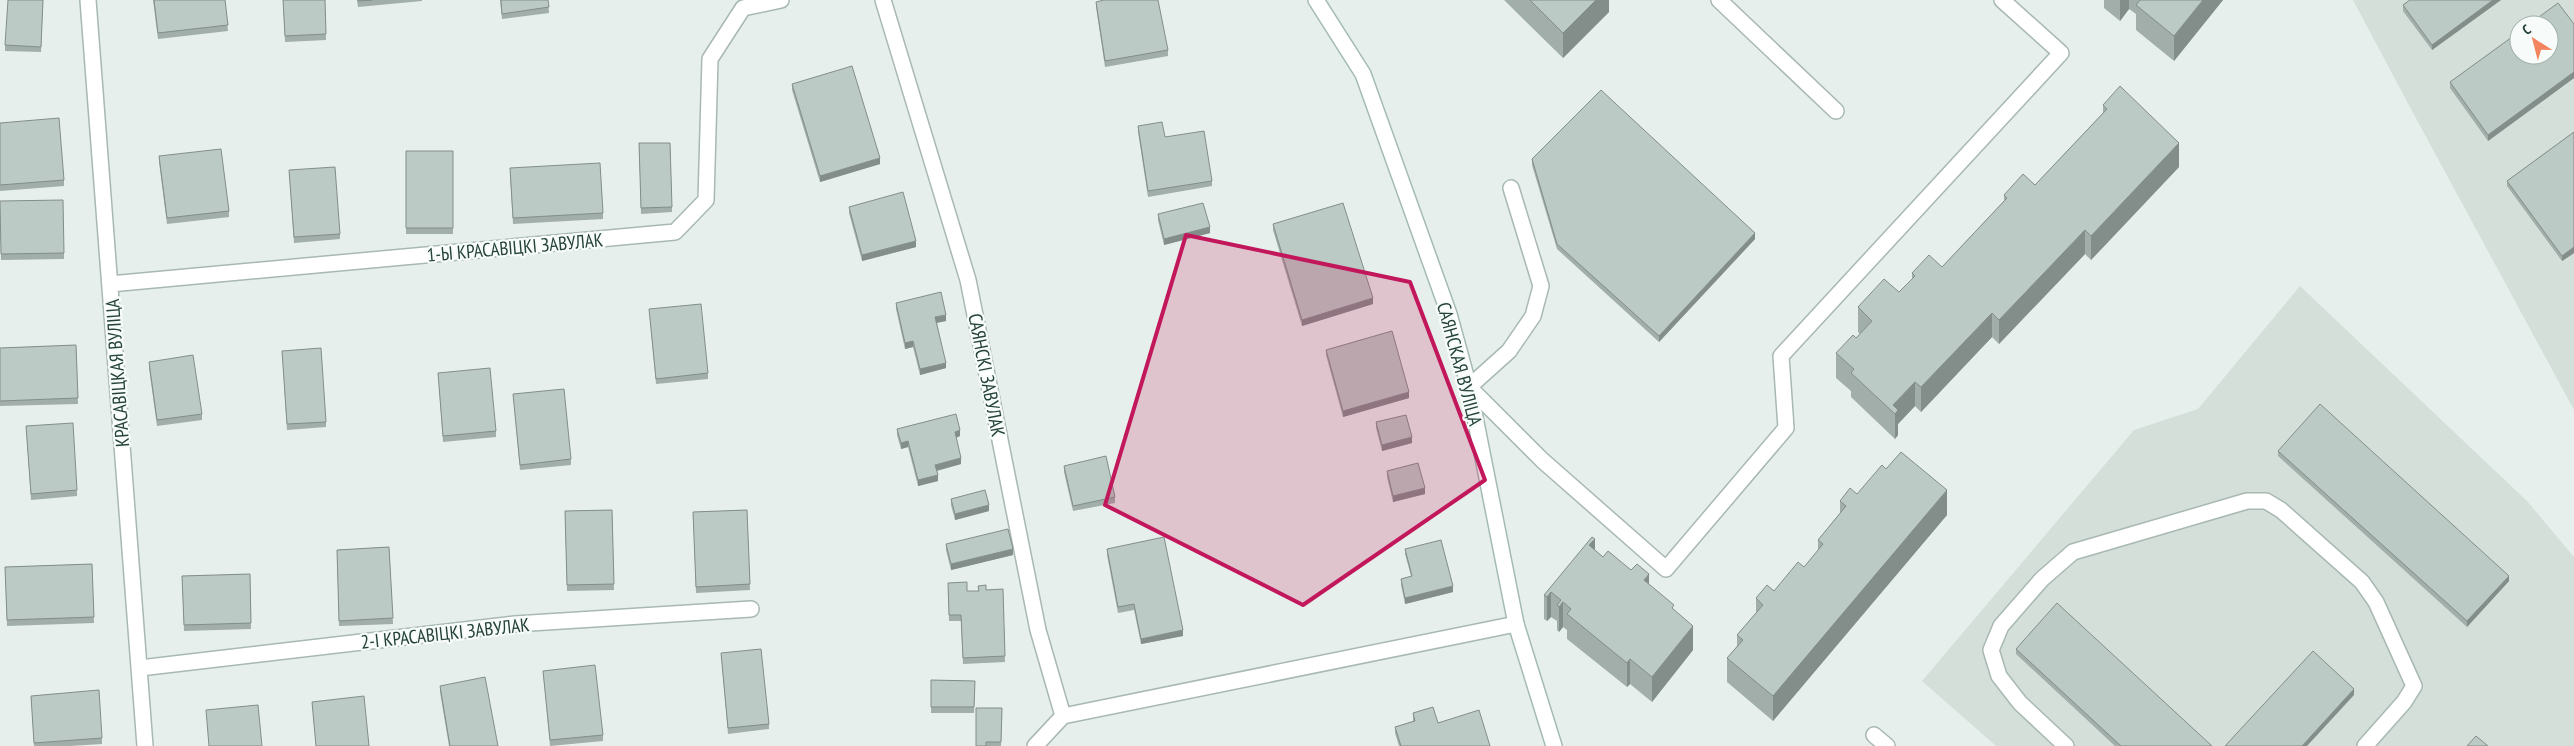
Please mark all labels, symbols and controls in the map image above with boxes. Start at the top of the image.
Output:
north arrow [2509,15,2559,65]
text: С [2518,20,2535,39]
street label: 1-Ы КРАСАВІЦКІ ЗАВУЛАК [426,227,604,267]
street label: КРАСАВІЦКАЯ ВУЛІЦА [100,298,134,448]
street label: САЯНСКАЯ ВУЛІЦА [1432,300,1488,428]
street label: САЯНСКІ ЗАВУЛАК [963,311,1011,439]
street label: 2-І КРАСАВІЦКІ ЗАВУЛАК [360,612,530,654]

